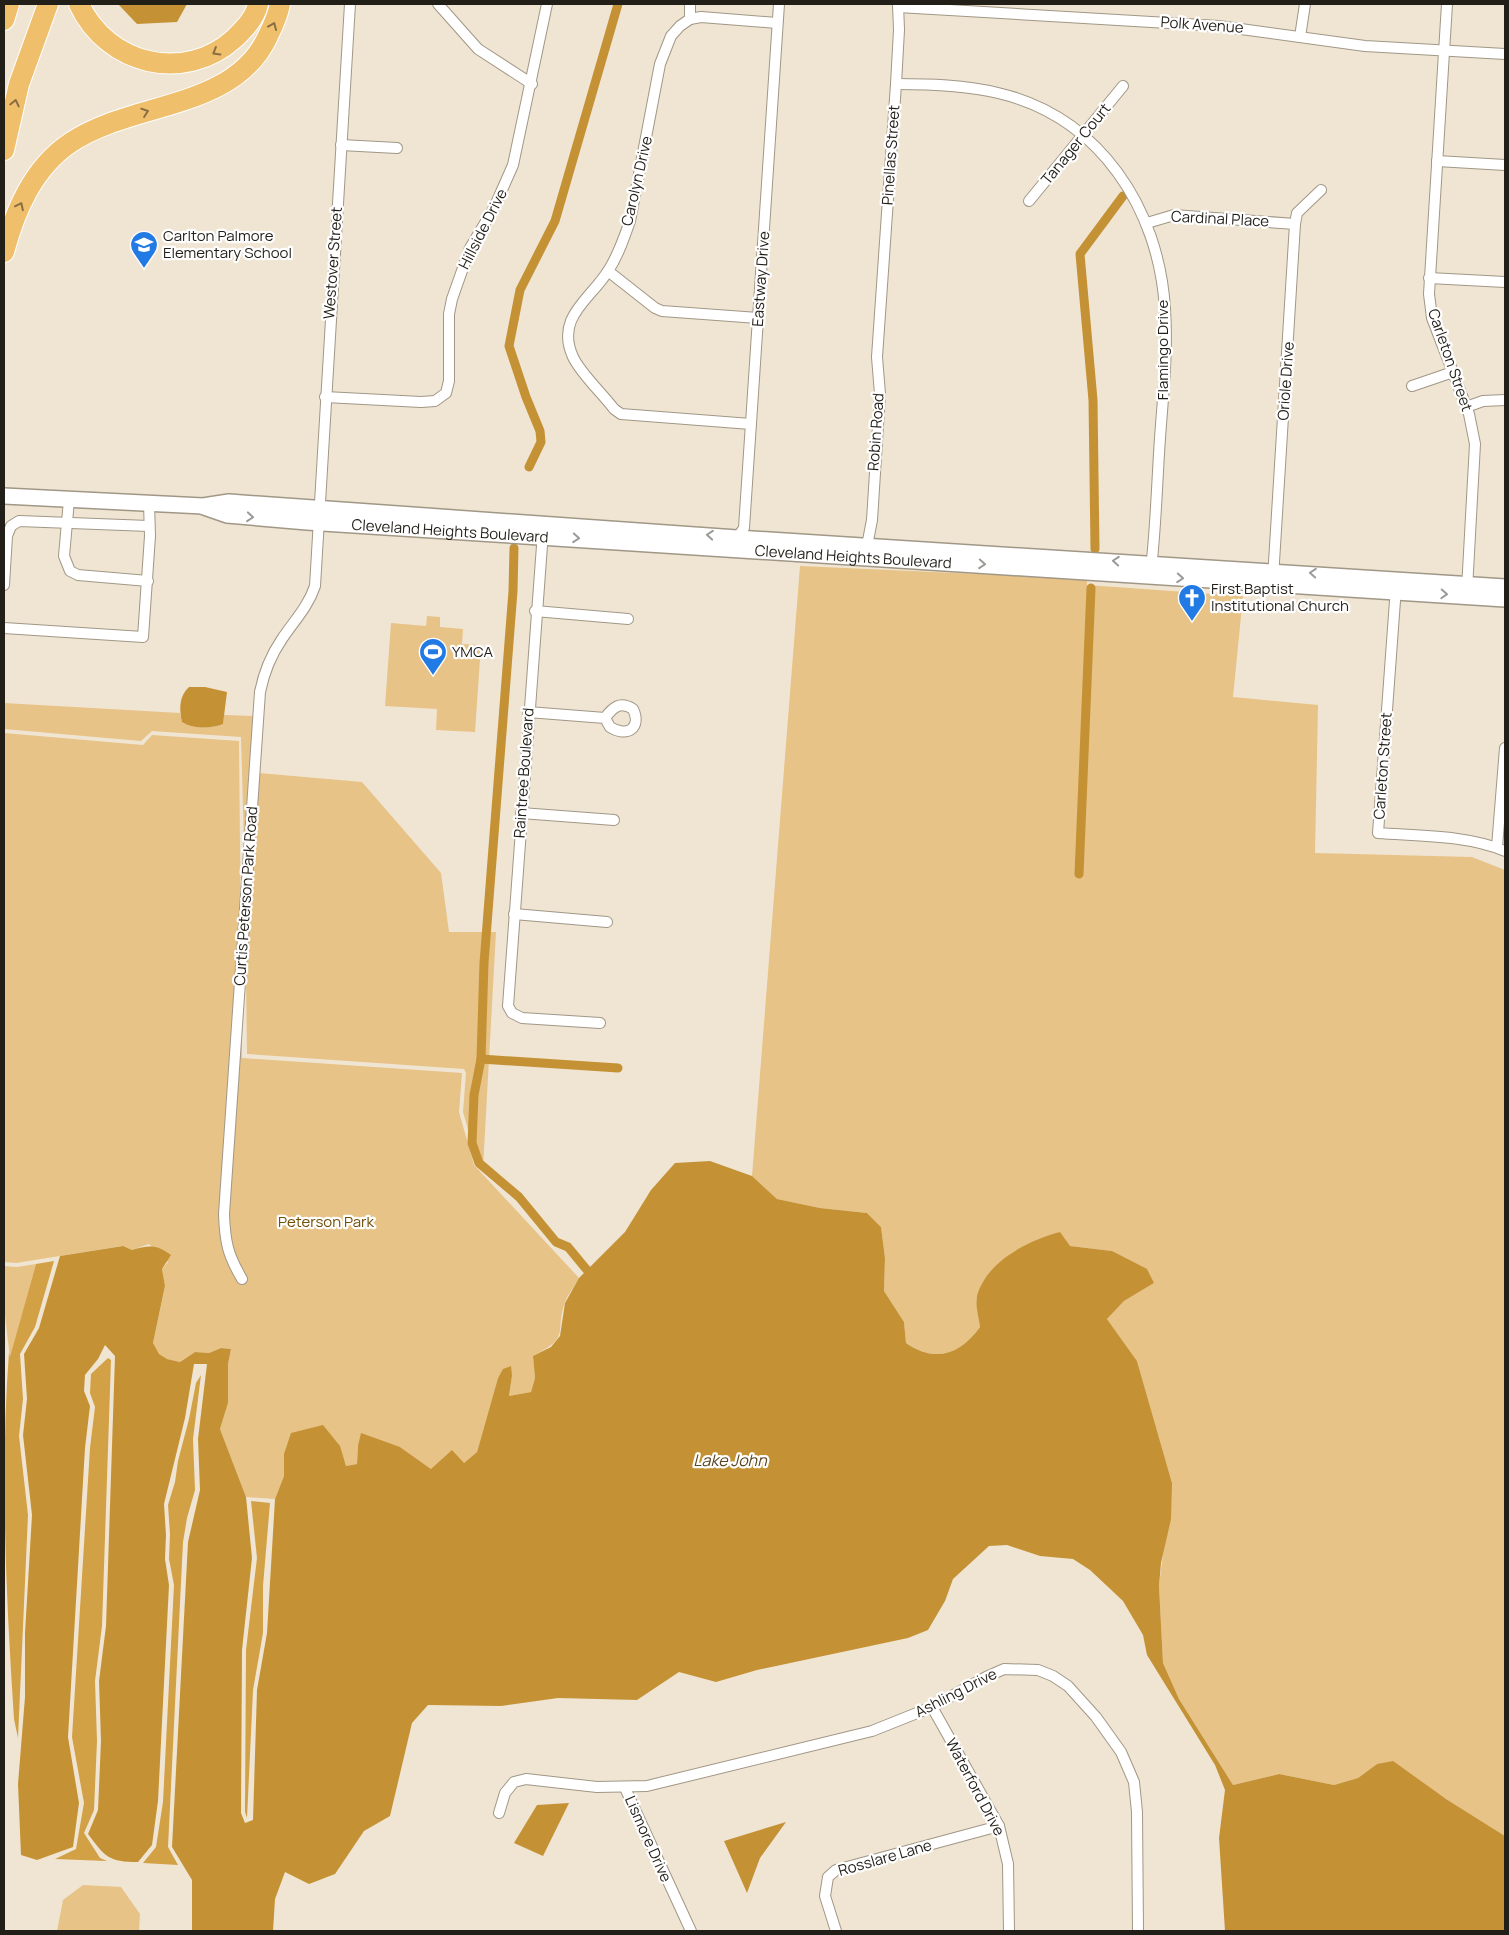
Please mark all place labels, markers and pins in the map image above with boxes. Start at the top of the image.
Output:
place label: Carlton Palmore Elementary School [163,225,292,263]
school or university icon: Carlton Palmore Elementary School [129,230,159,269]
place label: First Baptist Institutional Church [1211,578,1349,616]
church icon: First Baptist Institutional Church [1177,583,1207,622]
sports icon: YMCA [418,637,448,676]
place label: YMCA [452,641,493,662]

